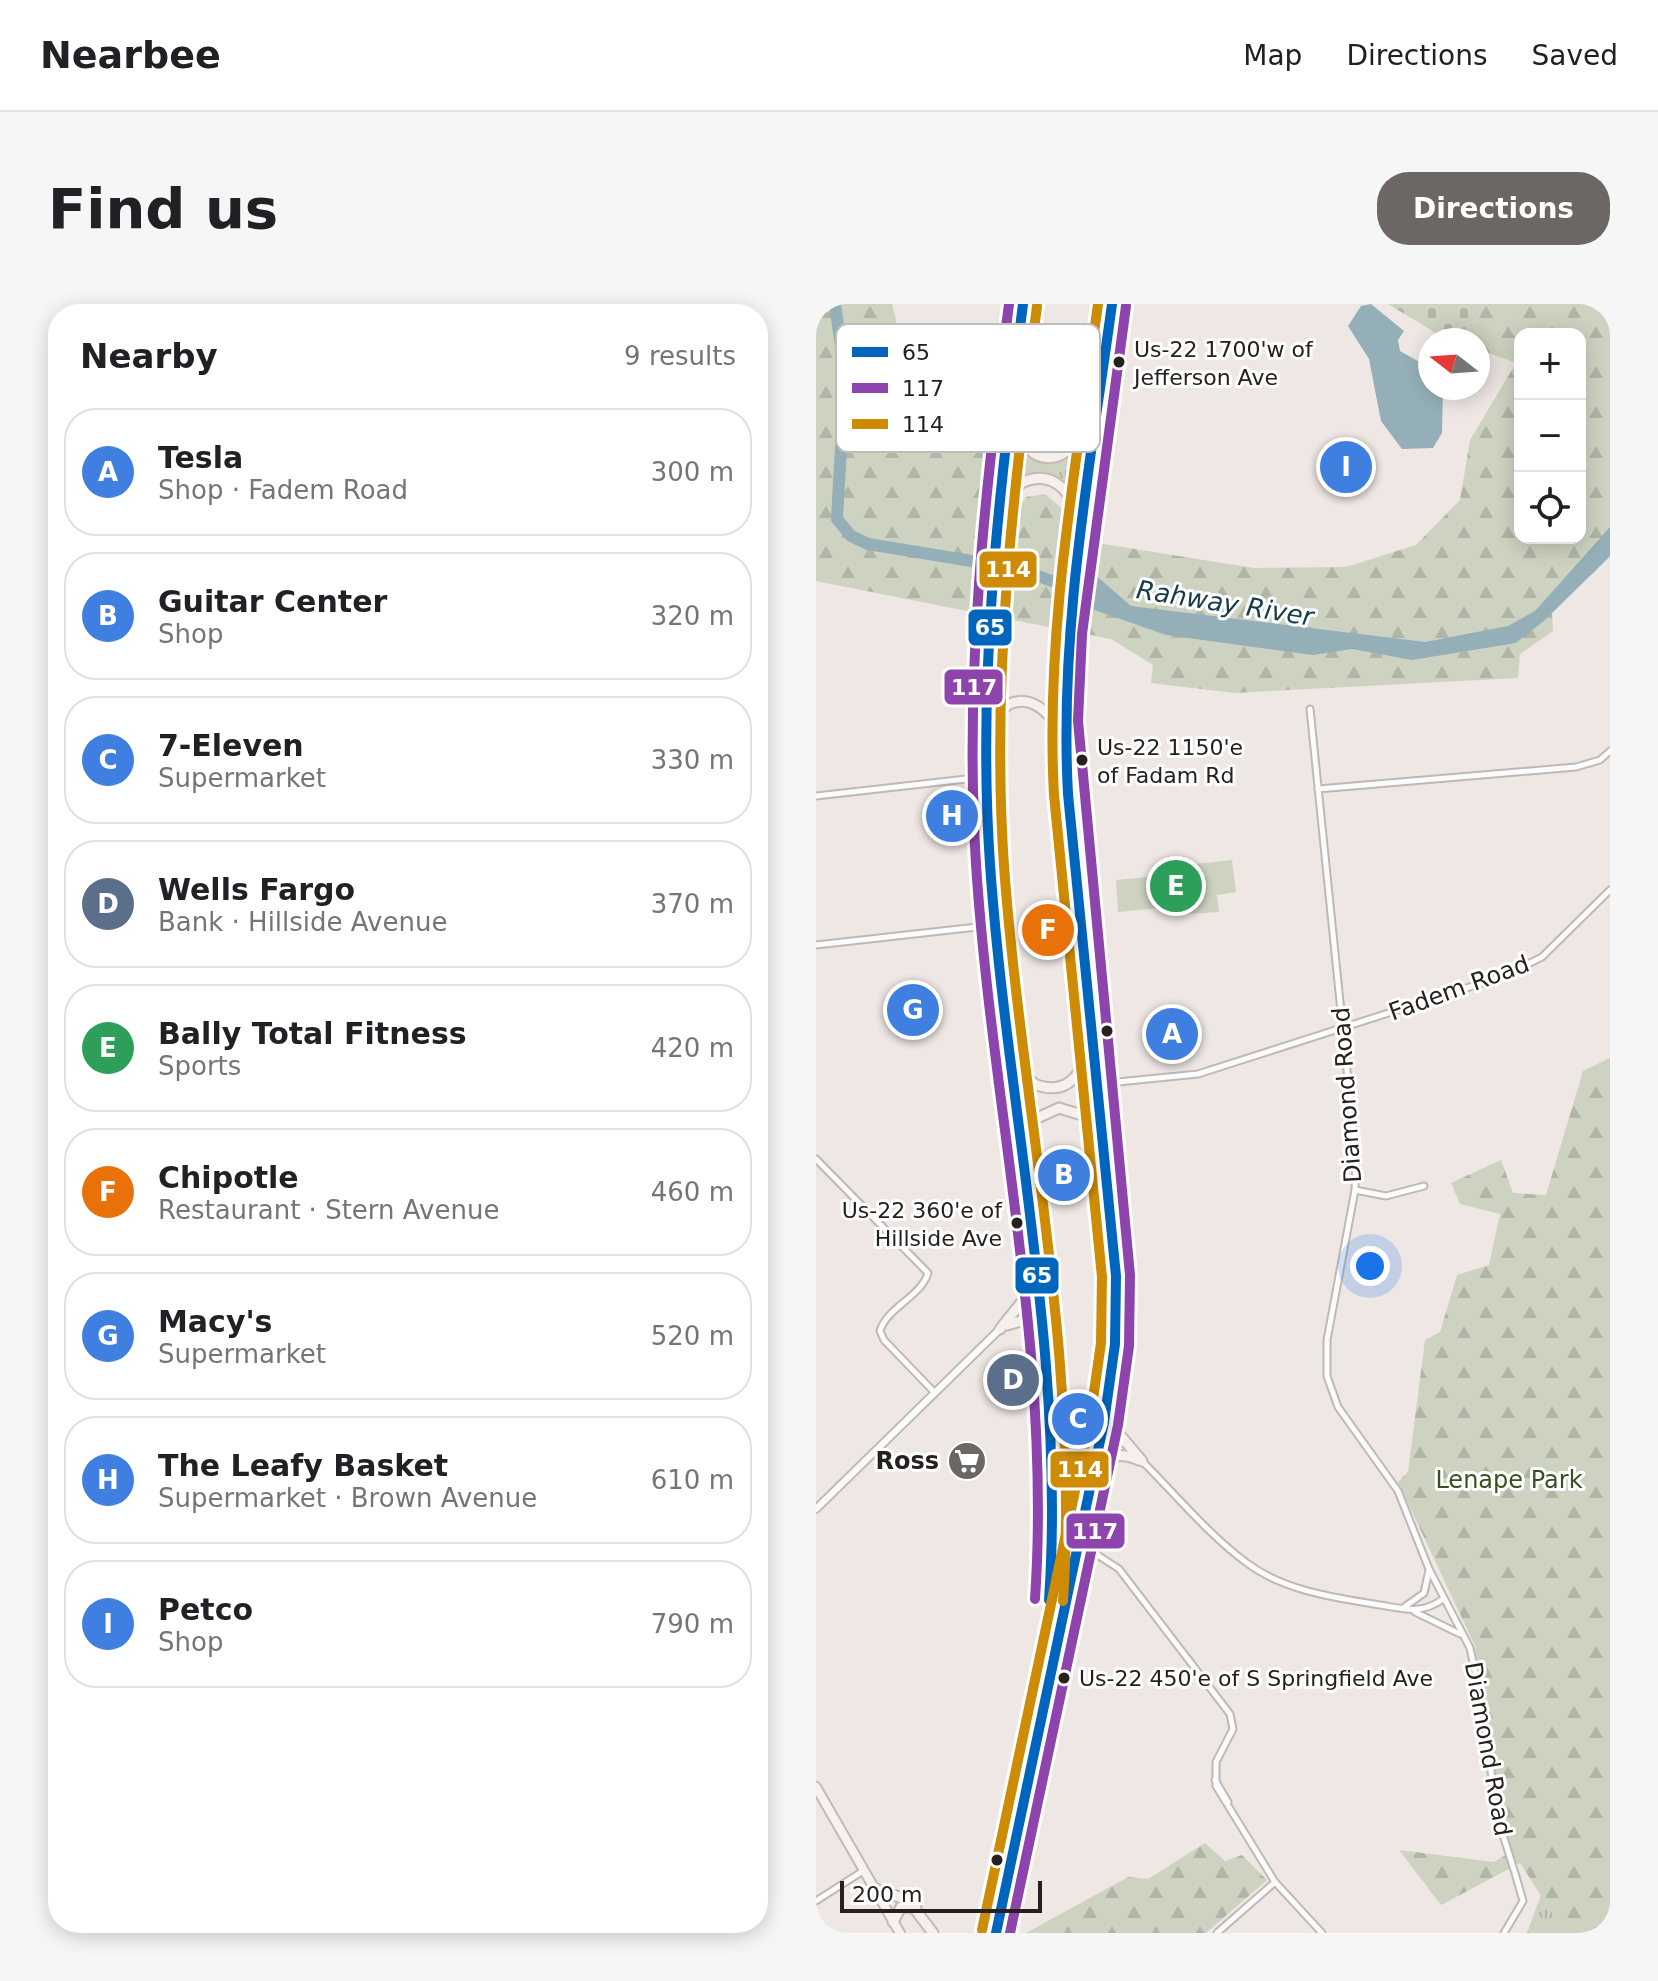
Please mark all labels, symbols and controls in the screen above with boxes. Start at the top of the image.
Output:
text: Nearbee [40,33,221,77]
text: Map [1243,39,1302,72]
text: Directions [1346,39,1487,72]
text: Saved [1531,39,1618,72]
button: Directions [1377,172,1610,245]
text: Find us [48,176,278,241]
legend [836,324,1100,452]
north arrow [1418,328,1490,400]
map controls [1514,328,1586,544]
button: + [1514,328,1586,400]
text: Nearby [80,336,218,376]
place label: Us-22 1700'w of Jefferson Ave [1132,337,1314,390]
text: 65 [902,340,930,365]
text: 9 results [624,341,736,371]
marker: Us-22 1700'w of Jefferson Ave [1111,354,1127,370]
text: 117 [902,376,944,401]
button: − [1514,400,1586,472]
text: 114 [902,412,944,437]
pin: I [1320,437,1372,497]
text: Tesla [158,440,243,475]
text: A [98,457,118,487]
text: 300 m [651,457,734,487]
button: locate [1514,472,1586,544]
text: Shop · Fadem Road [158,475,408,505]
line badge: 114 [978,550,1038,589]
text: 114 [985,557,1031,582]
water label: Rahway River [1134,574,1318,632]
text: Guitar Center [158,584,387,619]
text: B [98,601,118,631]
text: 320 m [651,601,734,631]
line badge: 65 [967,608,1013,647]
text: 65 [975,615,1005,640]
text: Shop [158,619,223,649]
line badge: 117 [943,668,1004,706]
text: 117 [951,675,997,700]
text: 7-Eleven [158,728,304,763]
place label: Us-22 1150'e of Fadam Rd [1097,735,1243,788]
text: C [98,745,118,775]
text: 330 m [651,745,734,775]
marker: Us-22 1150'e of Fadam Rd [1074,752,1090,768]
text: Supermarket [158,763,326,793]
pin: H [926,786,978,846]
pin: E [1150,856,1202,916]
text: Wells Fargo [158,872,355,907]
text: D [97,889,119,919]
text: 370 m [651,889,734,919]
pin: F [1022,900,1074,960]
text: Bank · Hillside Avenue [158,907,447,937]
street label: Fadem Road [1385,950,1533,1026]
pin: G [887,980,939,1040]
pin: A [1146,1004,1198,1064]
street label: Diamond Road [1327,1006,1367,1184]
text: Bally Total Fitness [158,1016,467,1051]
unlabelled marker [1099,1023,1115,1039]
text: E [99,1033,117,1063]
text: 420 m [651,1033,734,1063]
text: Sports [158,1051,241,1081]
pin: B [1038,1145,1090,1205]
text: Chipotle [158,1160,299,1195]
text: F [99,1177,117,1207]
text: 460 m [651,1177,734,1207]
text: Restaurant · Stern Avenue [158,1195,499,1225]
place label: Us-22 360'e of Hillside Ave [842,1198,1003,1251]
marker: Us-22 360'e of Hillside Ave [1009,1215,1025,1231]
your location [1350,1246,1390,1286]
line badge: 65 [1014,1256,1060,1295]
text: 65 [1022,1263,1052,1288]
text: Macy's [158,1304,272,1339]
text: G [97,1321,119,1351]
text: 520 m [651,1321,734,1351]
text: Supermarket [158,1339,326,1369]
pin: D [987,1350,1039,1410]
pin: C [1052,1389,1104,1449]
supermarket icon: Ross [946,1440,988,1482]
place label: Ross [875,1447,939,1475]
text: The Leafy Basket [158,1448,448,1483]
line badge: 114 [1049,1450,1110,1489]
text: 114 [1057,1457,1103,1482]
text: H [97,1465,119,1495]
text: 610 m [651,1465,734,1495]
park label: Lenape Park [1435,1466,1583,1494]
text: Supermarket · Brown Avenue [158,1483,537,1513]
line badge: 117 [1065,1512,1126,1550]
text: 117 [1072,1519,1118,1544]
text: Petco [158,1592,253,1627]
text: I [103,1609,113,1639]
text: 790 m [651,1609,734,1639]
text: Shop [158,1627,223,1657]
street label: Diamond Road [1459,1660,1517,1838]
place label: Us-22 450'e of S Springfield Ave [1079,1666,1433,1691]
marker: Us-22 450'e of S Springfield Ave [1056,1670,1072,1686]
unlabelled marker [989,1852,1005,1868]
scale bar [840,1877,1042,1913]
text: 200 m [852,1882,922,1907]

